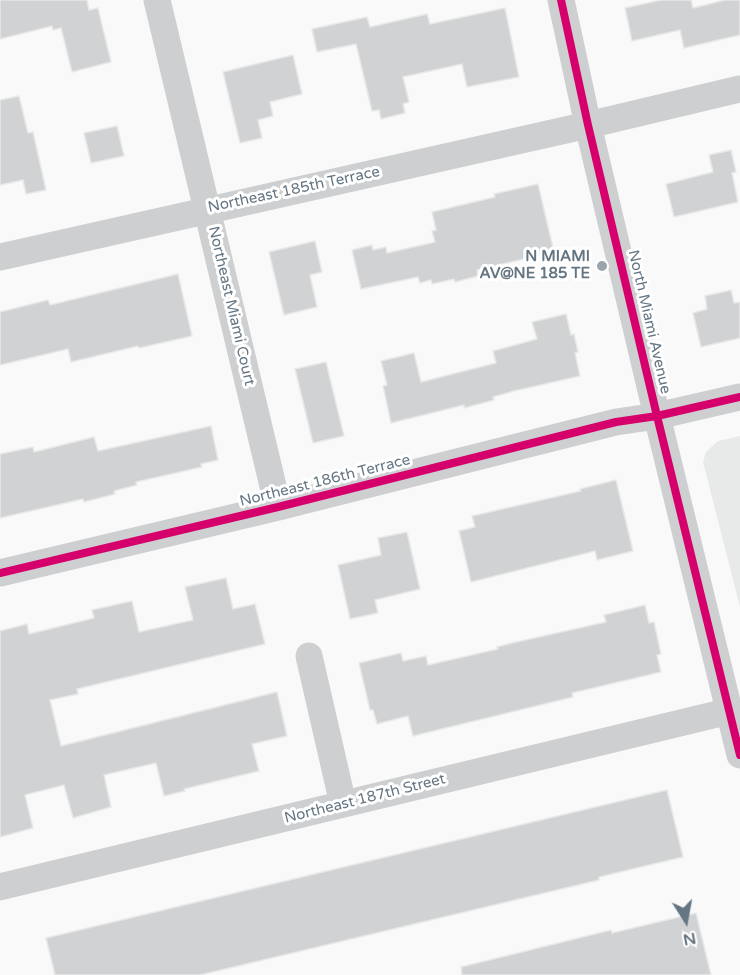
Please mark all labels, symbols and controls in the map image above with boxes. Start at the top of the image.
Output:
street label: Northeast 185th Terrace [206,163,382,217]
street label: Northeast Miami Court [204,225,258,387]
place label: N MIAMI AV@NE 185 TE [479,248,590,283]
street label: North Miami Avenue [624,248,674,396]
marker: N MIAMI AV@NE 185 TE [595,259,609,273]
street label: Northeast 186th Terrace [238,451,412,511]
street label: Northeast 187th Street [283,770,447,828]
north arrow [656,891,716,951]
text: N [681,928,698,950]

